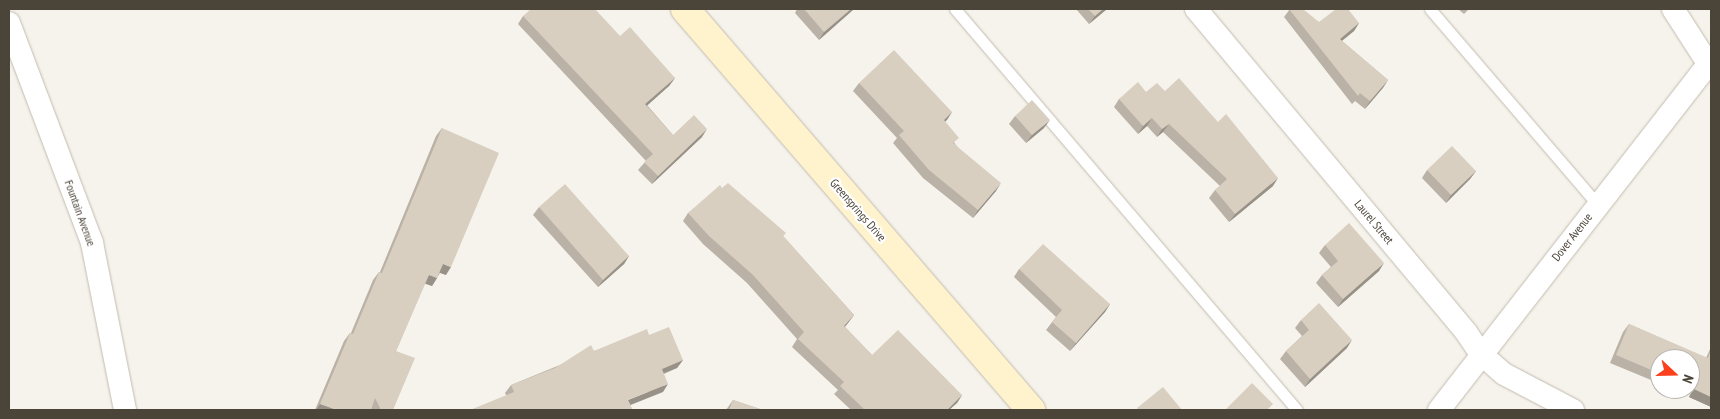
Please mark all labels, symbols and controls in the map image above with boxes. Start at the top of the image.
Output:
street label: Greensprings Drive [827,176,889,244]
street label: Fountain Avenue [61,178,99,248]
street label: Laurel Street [1351,197,1397,247]
street label: Dover Avenue [1549,210,1595,264]
north arrow [1650,349,1700,399]
text: N [1678,372,1698,386]

